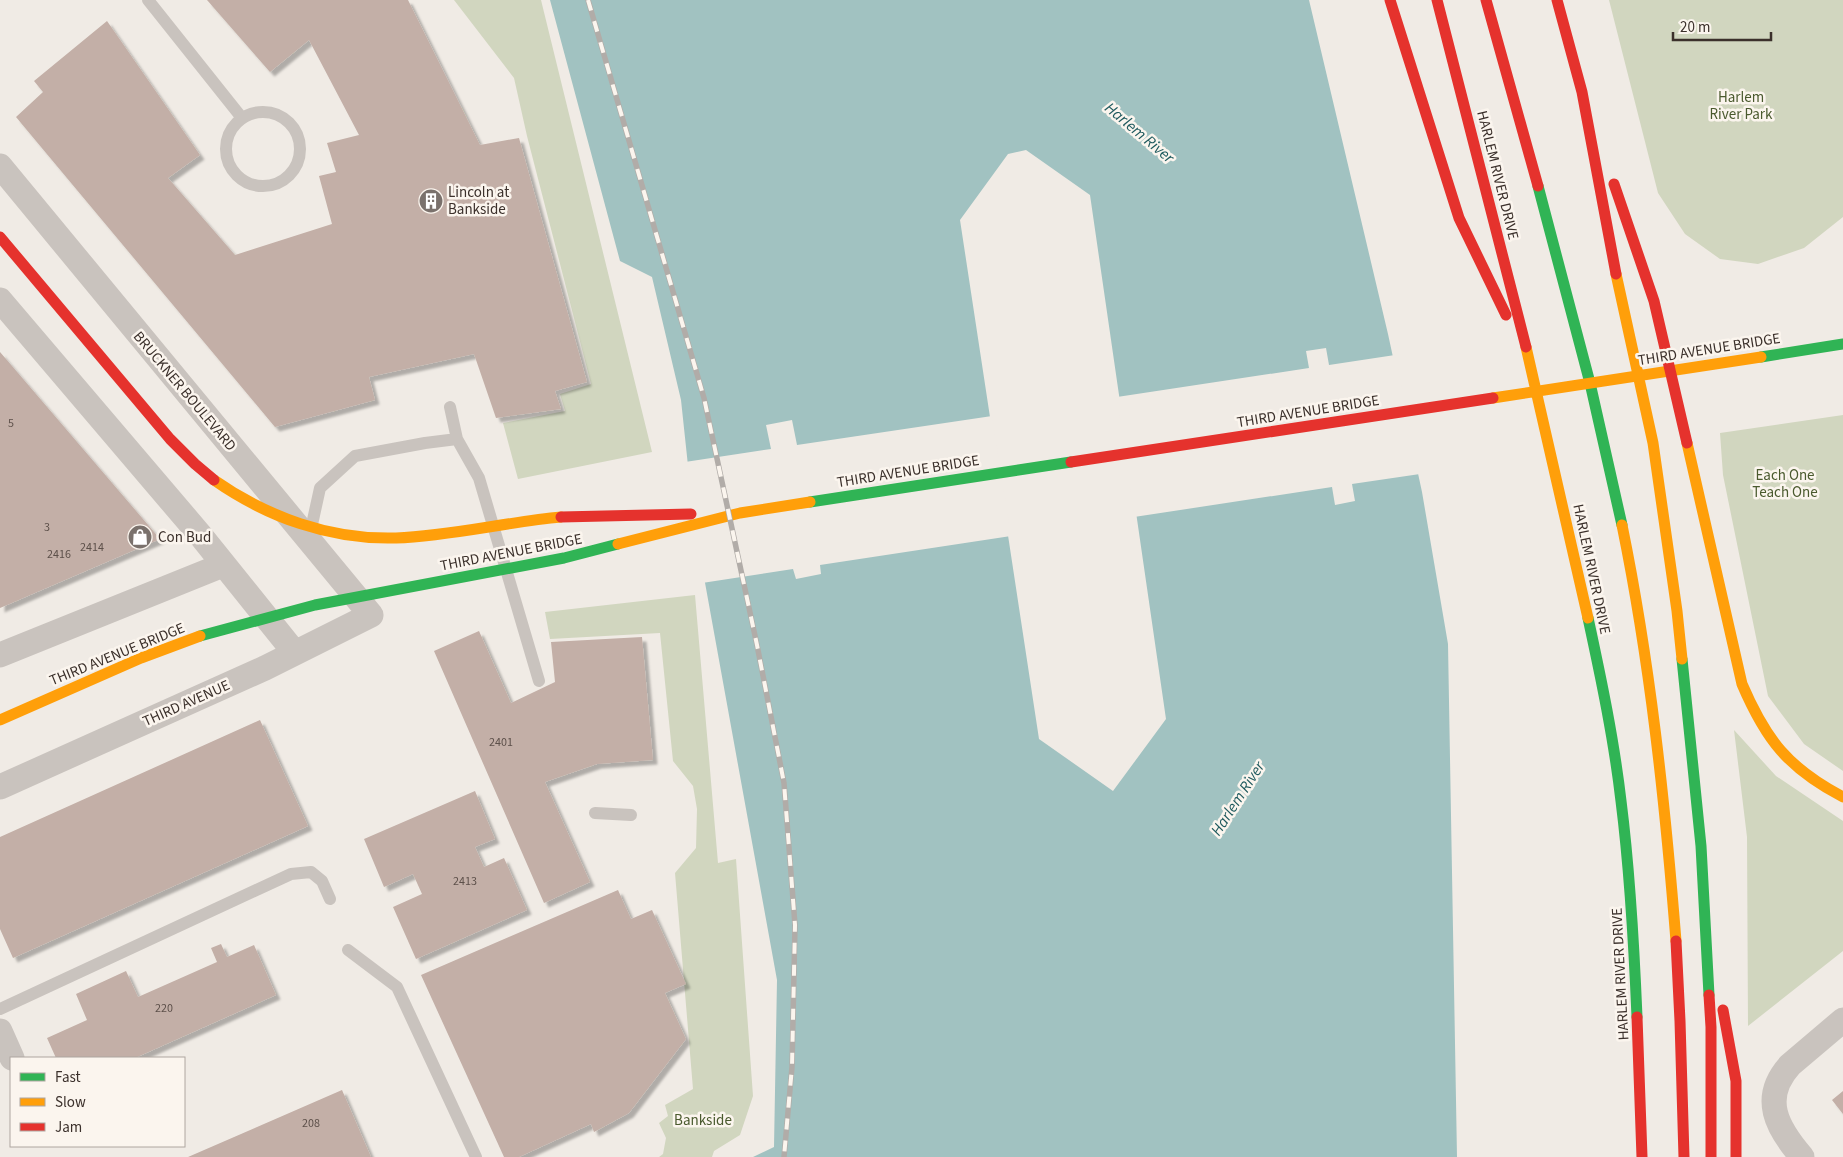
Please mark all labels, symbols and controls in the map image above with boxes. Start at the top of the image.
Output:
scale bar [1673,10,1770,42]
text: 20 m [1680,17,1710,38]
park label: Harlem River Park [1710,87,1773,125]
water label: Harlem River [1100,97,1180,169]
street label: HARLEM RIVER DRIVE [1471,108,1524,242]
place label: Lincoln at Bankside [448,182,509,220]
building icon: Lincoln at Bankside [418,188,444,214]
street label: BRUCKNER BOULEVARD [128,327,241,456]
street label: THIRD AVENUE BRIDGE [1636,328,1782,371]
street label: THIRD AVENUE BRIDGE [1235,390,1381,433]
house number: 5 [8,415,14,432]
street label: THIRD AVENUE BRIDGE [835,450,981,493]
park label: Each One Teach One [1752,465,1818,503]
street label: HARLEM RIVER DRIVE [1567,502,1616,636]
house number: 3 [44,519,50,536]
shop icon: Con Bud [127,524,153,550]
place label: Con Bud [158,527,211,548]
street label: THIRD AVENUE BRIDGE [438,528,584,577]
house number: 2414 [80,539,104,556]
house number: 2416 [47,546,71,563]
street label: THIRD AVENUE BRIDGE [46,618,188,691]
street label: THIRD AVENUE [139,675,233,732]
house number: 2401 [489,734,513,751]
water label: Harlem River [1206,756,1271,840]
house number: 2413 [453,873,477,890]
street label: HARLEM RIVER DRIVE [1607,907,1634,1041]
house number: 220 [155,1000,173,1017]
legend [10,1057,185,1147]
text: Fast [55,1067,81,1088]
text: Slow [55,1092,86,1113]
park label: Bankside [674,1110,732,1131]
house number: 208 [302,1115,320,1132]
text: Jam [55,1117,82,1138]

